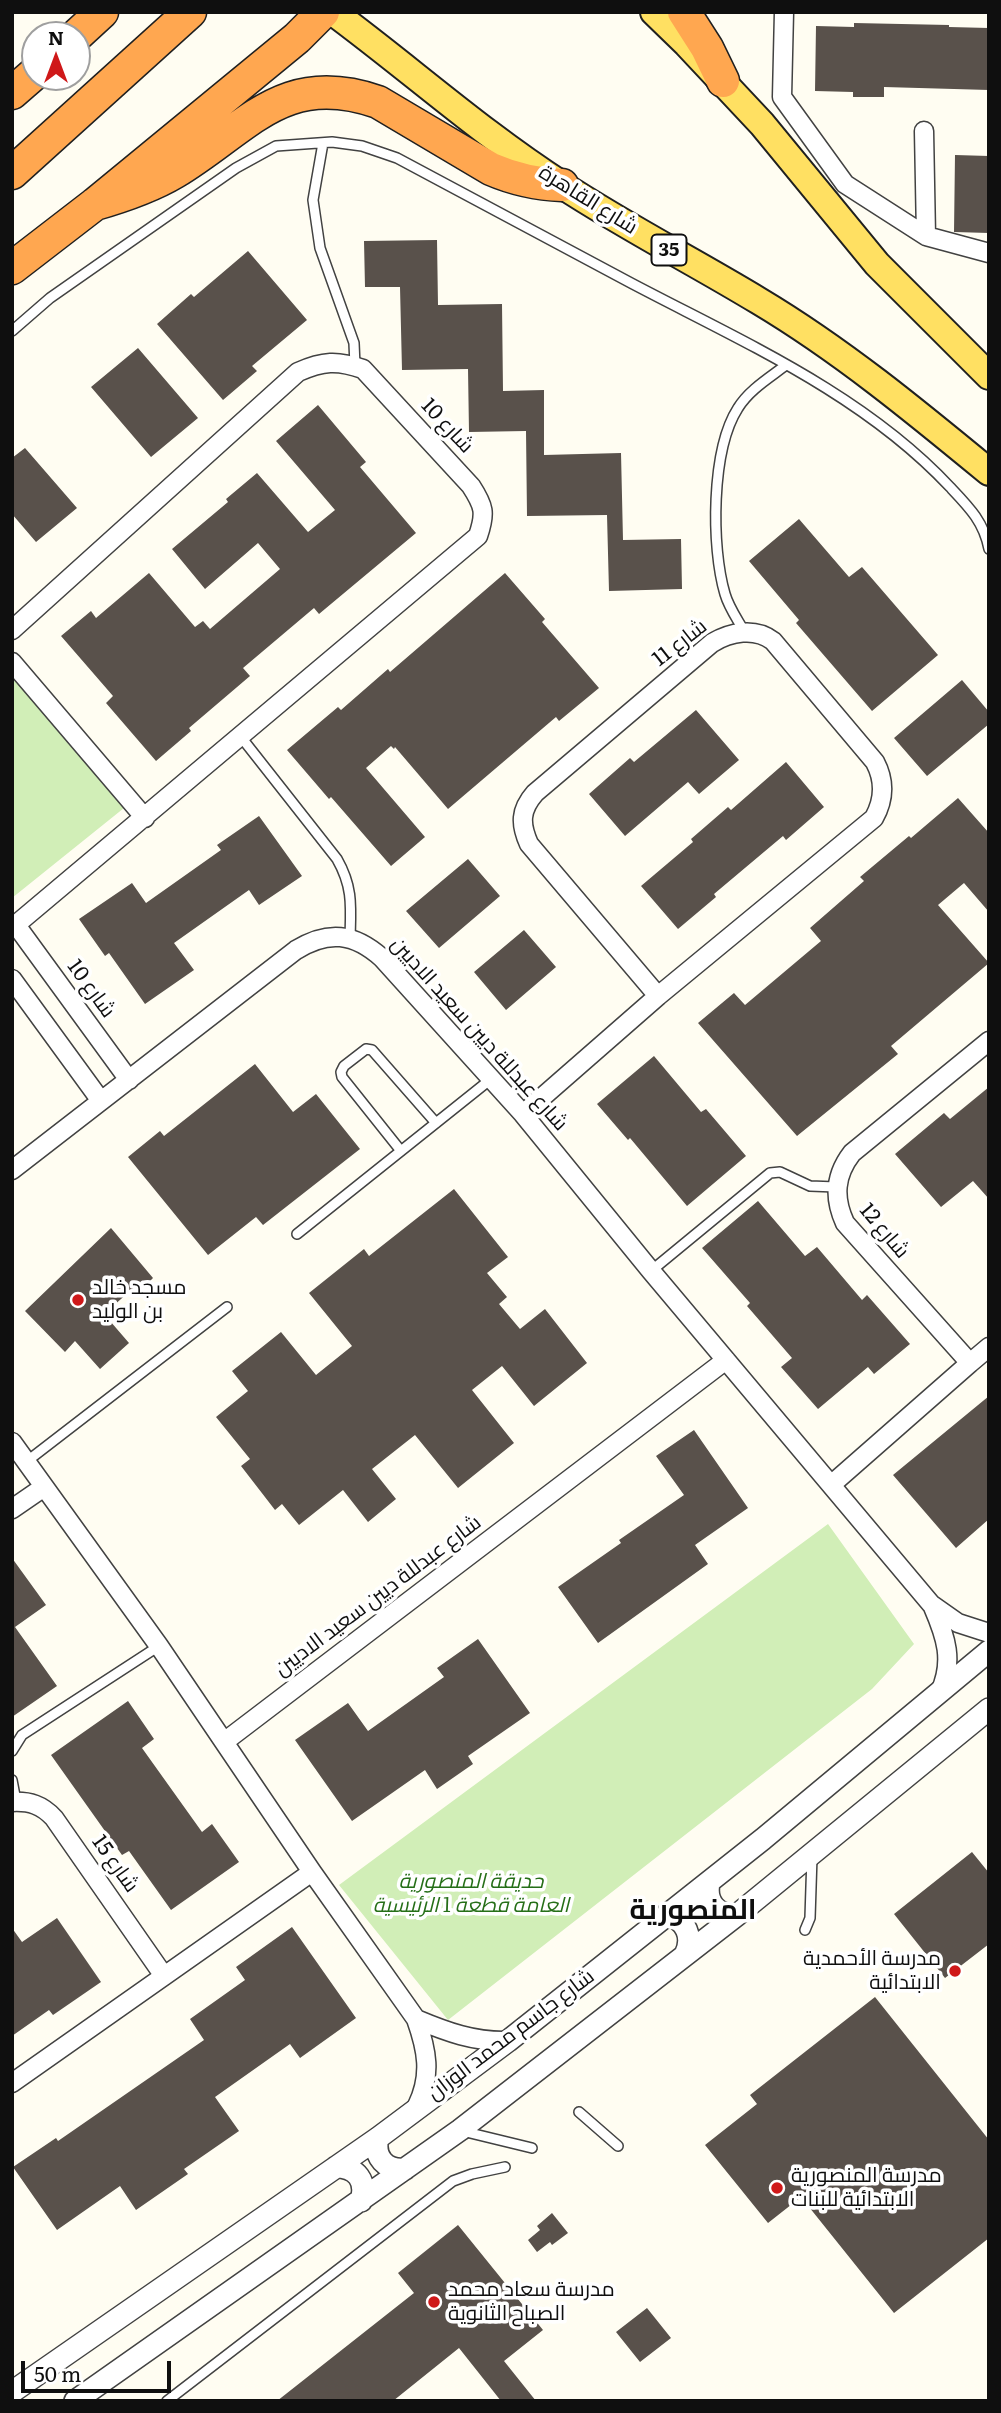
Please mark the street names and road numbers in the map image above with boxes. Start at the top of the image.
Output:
street label: شارع القاهرة [534,160,642,240]
road number: 35 [652,234,686,266]
street label: شارع 10 [415,393,479,459]
street label: شارع 11 [648,614,712,672]
street label: شارع عبدللة ديين سعيد الاديين [385,932,573,1136]
street label: شارع 10 [62,955,120,1023]
street label: شارع 12 [854,1198,914,1264]
street label: شارع عبدللة ديين سعيد الاديين [270,1510,486,1682]
street label: شارع 15 [86,1831,144,1897]
street label: شارع جاسم محمد الوزان [423,1964,599,2106]

